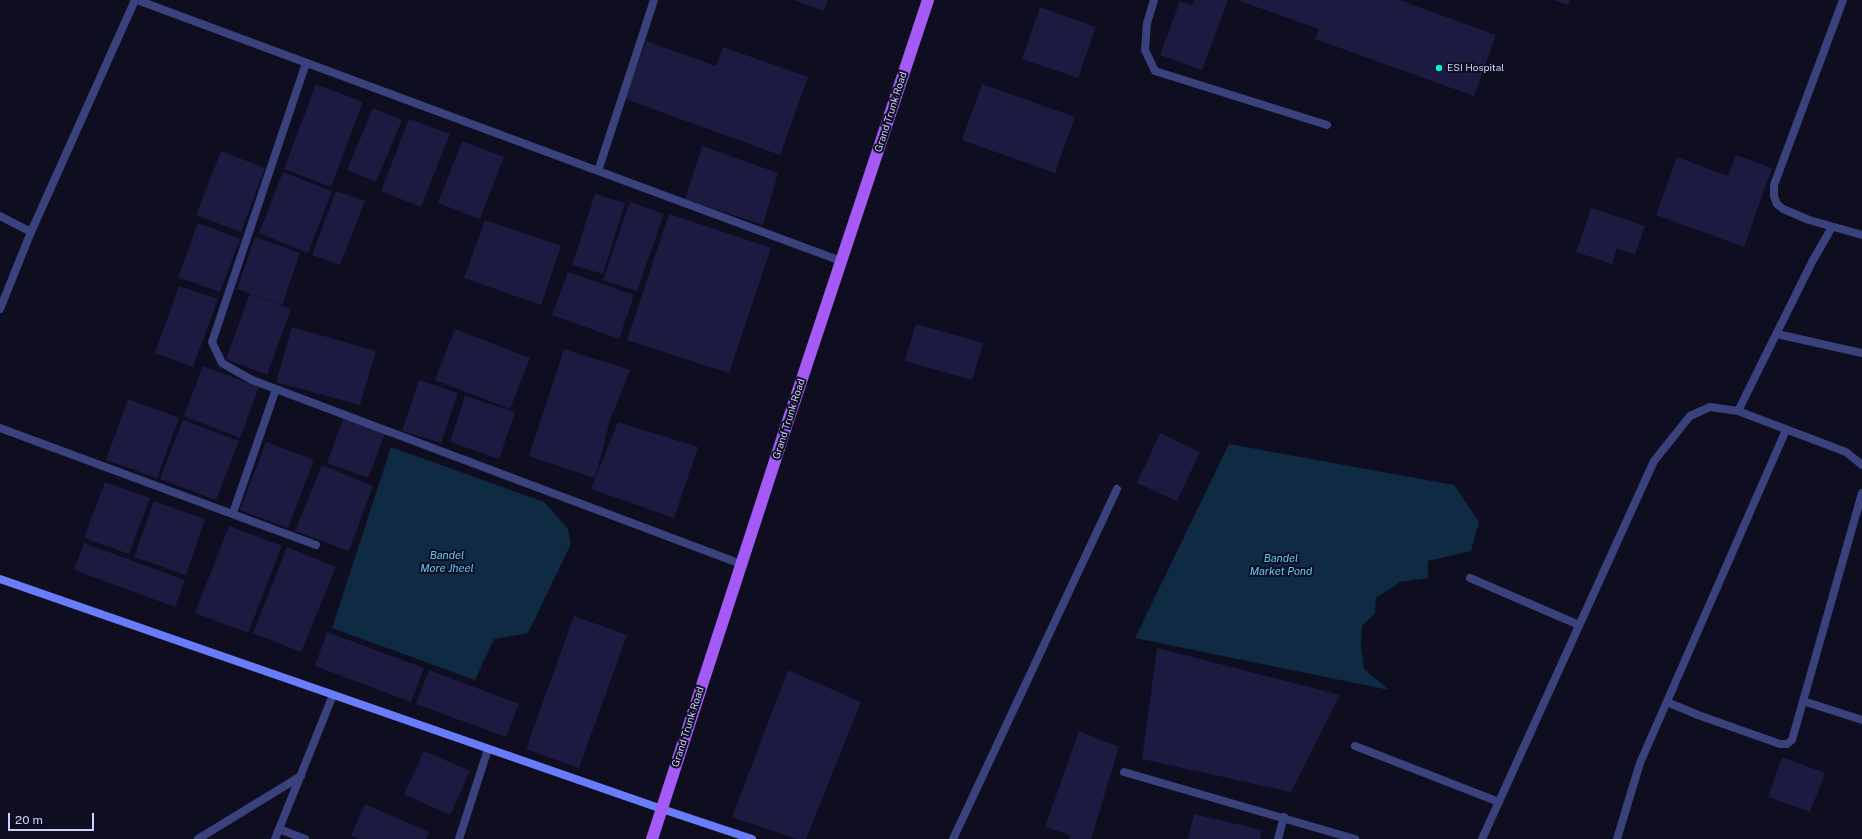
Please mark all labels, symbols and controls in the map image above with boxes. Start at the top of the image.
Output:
place label: ESI Hospital [1447,62,1504,74]
marker: ESI Hospital [1434,63,1444,73]
street label: Grand Trunk Road [872,70,910,154]
street label: Grand Trunk Road [770,377,808,461]
water label: Bandel More Jheel [420,549,474,575]
water label: Bandel Market Pond [1250,552,1312,578]
street label: Grand Trunk Road [669,685,707,769]
scale bar [10,805,96,831]
text: 20 m [15,813,43,827]

